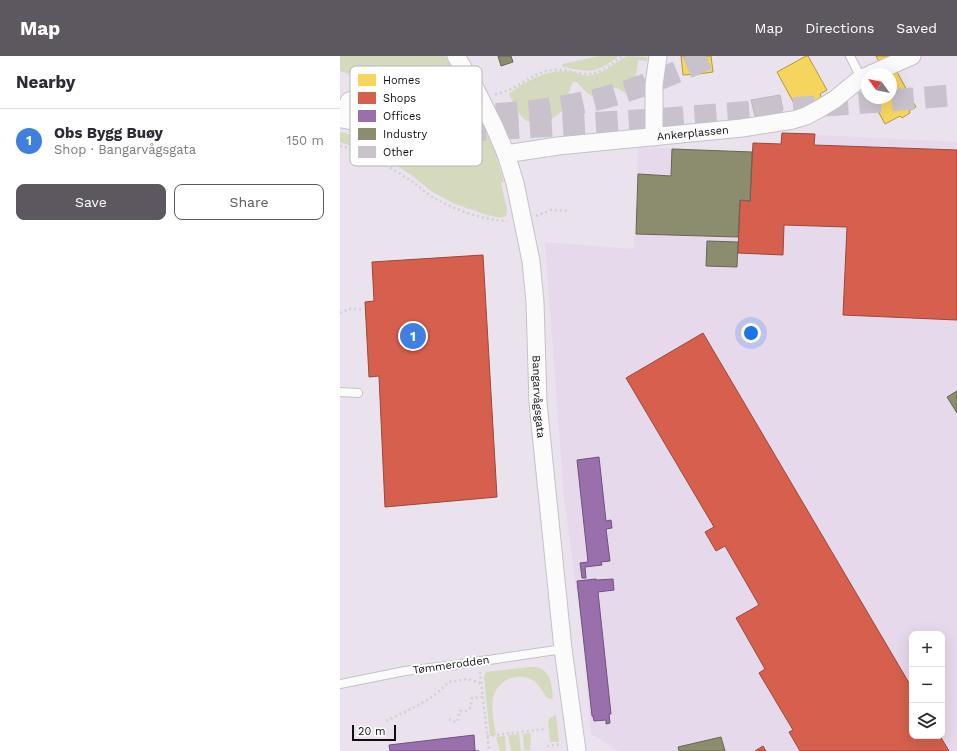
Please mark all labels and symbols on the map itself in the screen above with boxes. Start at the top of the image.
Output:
legend [350,66,482,166]
north arrow [861,68,897,104]
text: Homes [383,74,420,87]
text: Shops [383,92,416,105]
text: Offices [383,110,421,123]
street label: Ankerplassen [656,123,729,143]
text: Industry [383,128,428,141]
text: Other [383,146,414,159]
pin: 1 [400,321,426,351]
your location [741,323,761,343]
street label: Bangarvågsgata [530,355,548,439]
street label: Tømmerodden [412,653,490,677]
scale bar [352,723,396,742]

